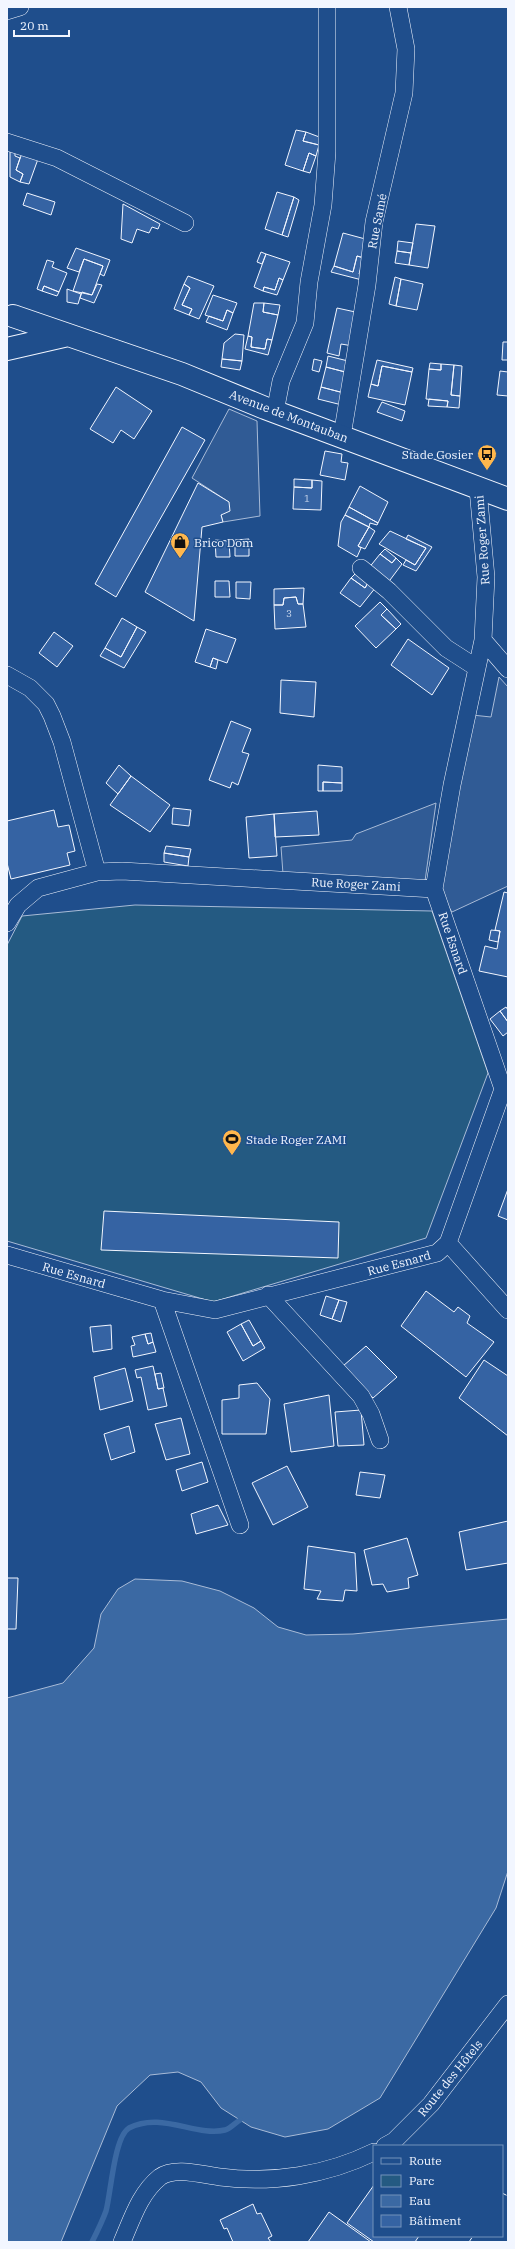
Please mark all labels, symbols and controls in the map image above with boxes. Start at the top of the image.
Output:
scale bar [14,12,69,38]
text: 20 m [20,18,49,33]
street label: Rue Samé [364,192,390,250]
street label: Avenue de Montauban [227,386,351,446]
bus stop icon: Stade Gosier [476,443,498,471]
place label: Stade Gosier [402,447,474,462]
house number: 1 [304,492,310,505]
street label: Rue Roger Zami [471,495,493,585]
shop icon: Brico Dom [169,531,191,559]
place label: Brico Dom [194,535,254,550]
house number: 3 [286,607,292,620]
street label: Rue Roger Zami [311,874,401,894]
street label: Rue Esnard [435,910,471,976]
sports icon: Stade Roger ZAMI [221,1128,243,1156]
place label: Stade Roger ZAMI [246,1132,347,1147]
street label: Rue Esnard [366,1247,432,1279]
street label: Rue Esnard [41,1259,107,1291]
street label: Route des Hôtels [415,2037,486,2119]
legend [373,2145,503,2237]
text: Route [409,2153,442,2168]
text: Parc [409,2173,434,2188]
text: Eau [409,2193,431,2208]
text: Bâtiment [409,2213,461,2228]

